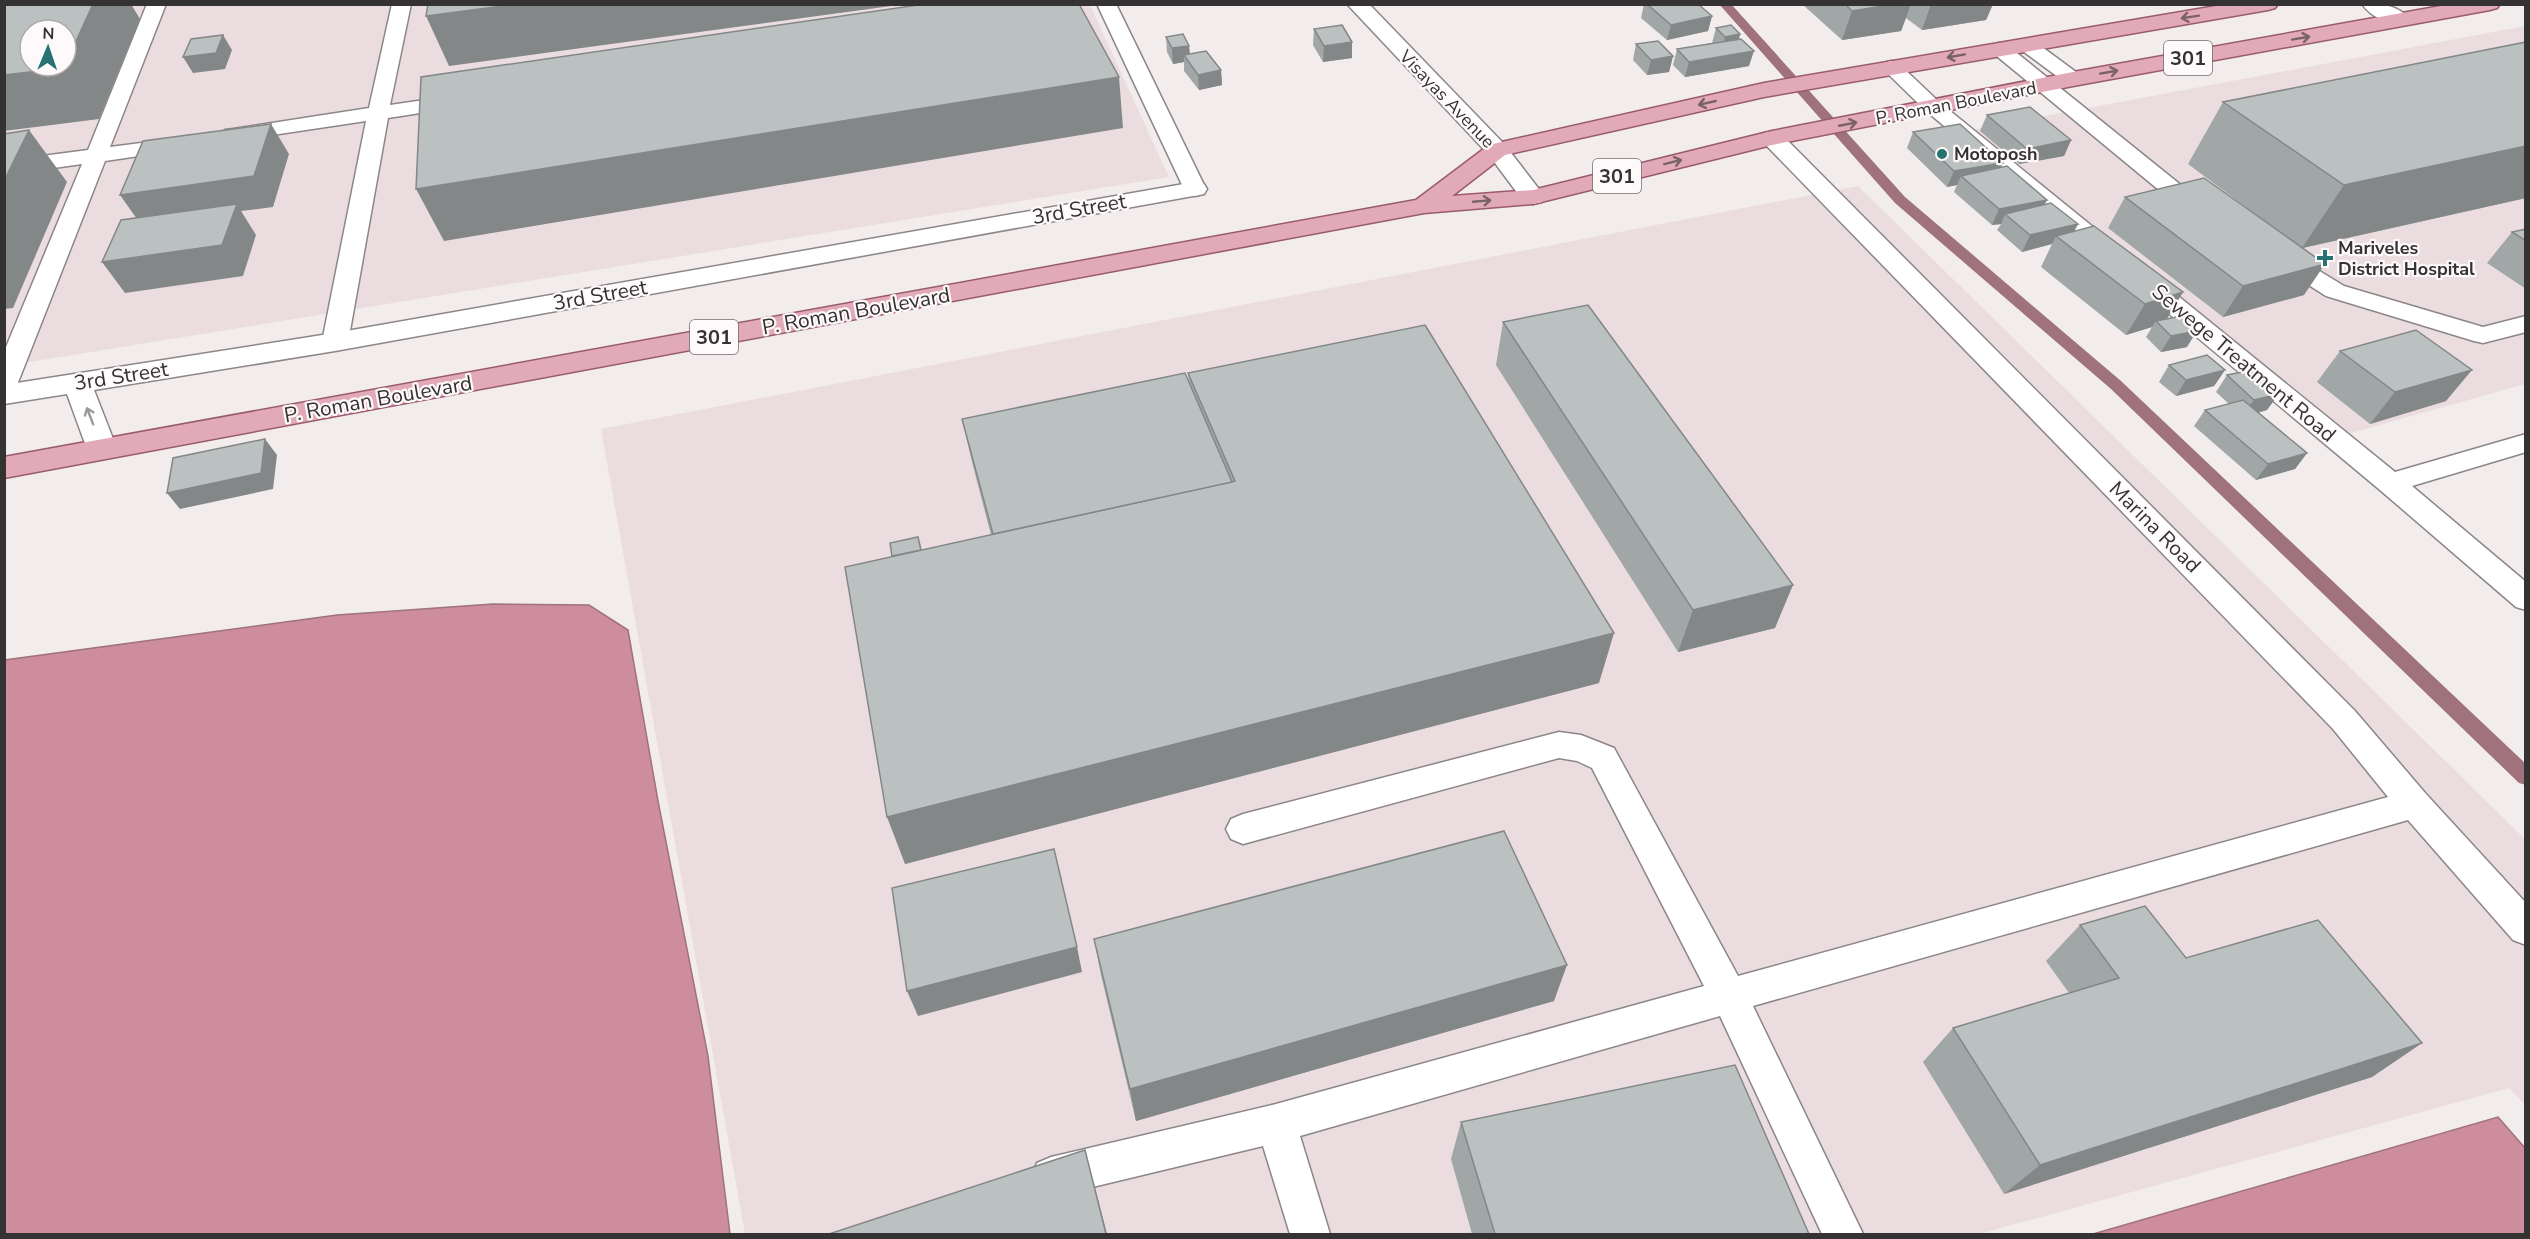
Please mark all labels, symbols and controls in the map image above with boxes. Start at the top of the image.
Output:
one-way arrow [2181,12,2200,23]
north arrow [18,18,78,78]
text: N [42,23,55,45]
one-way arrow [2291,32,2311,43]
road number: 301 [2164,41,2212,75]
street label: Visayas Avenue [1393,44,1500,153]
one-way arrow [1947,51,1966,62]
one-way arrow [2099,67,2119,78]
street label: P. Roman Boulevard [1874,76,2038,130]
one-way arrow [1698,98,1717,109]
one-way arrow [1838,118,1857,129]
place label: Motoposh [1954,142,2038,166]
marker: Motoposh [1935,147,1949,161]
one-way arrow [1663,156,1682,168]
road number: 301 [1593,159,1641,193]
street label: 3rd Street [1030,187,1129,231]
one-way arrow [1472,195,1492,206]
place label: Mariveles District Hospital [2338,236,2475,281]
marker: Mariveles District Hospital [2316,249,2334,267]
street label: 3rd Street [551,273,650,317]
street label: Sewege Treatment Road [2146,278,2342,448]
street label: P. Roman Boulevard [760,281,952,341]
road number: 301 [690,320,738,354]
street label: 3rd Street [72,355,171,397]
street label: P. Roman Boulevard [282,369,474,429]
one-way arrow [84,407,95,425]
street label: Marina Road [2103,475,2207,579]

